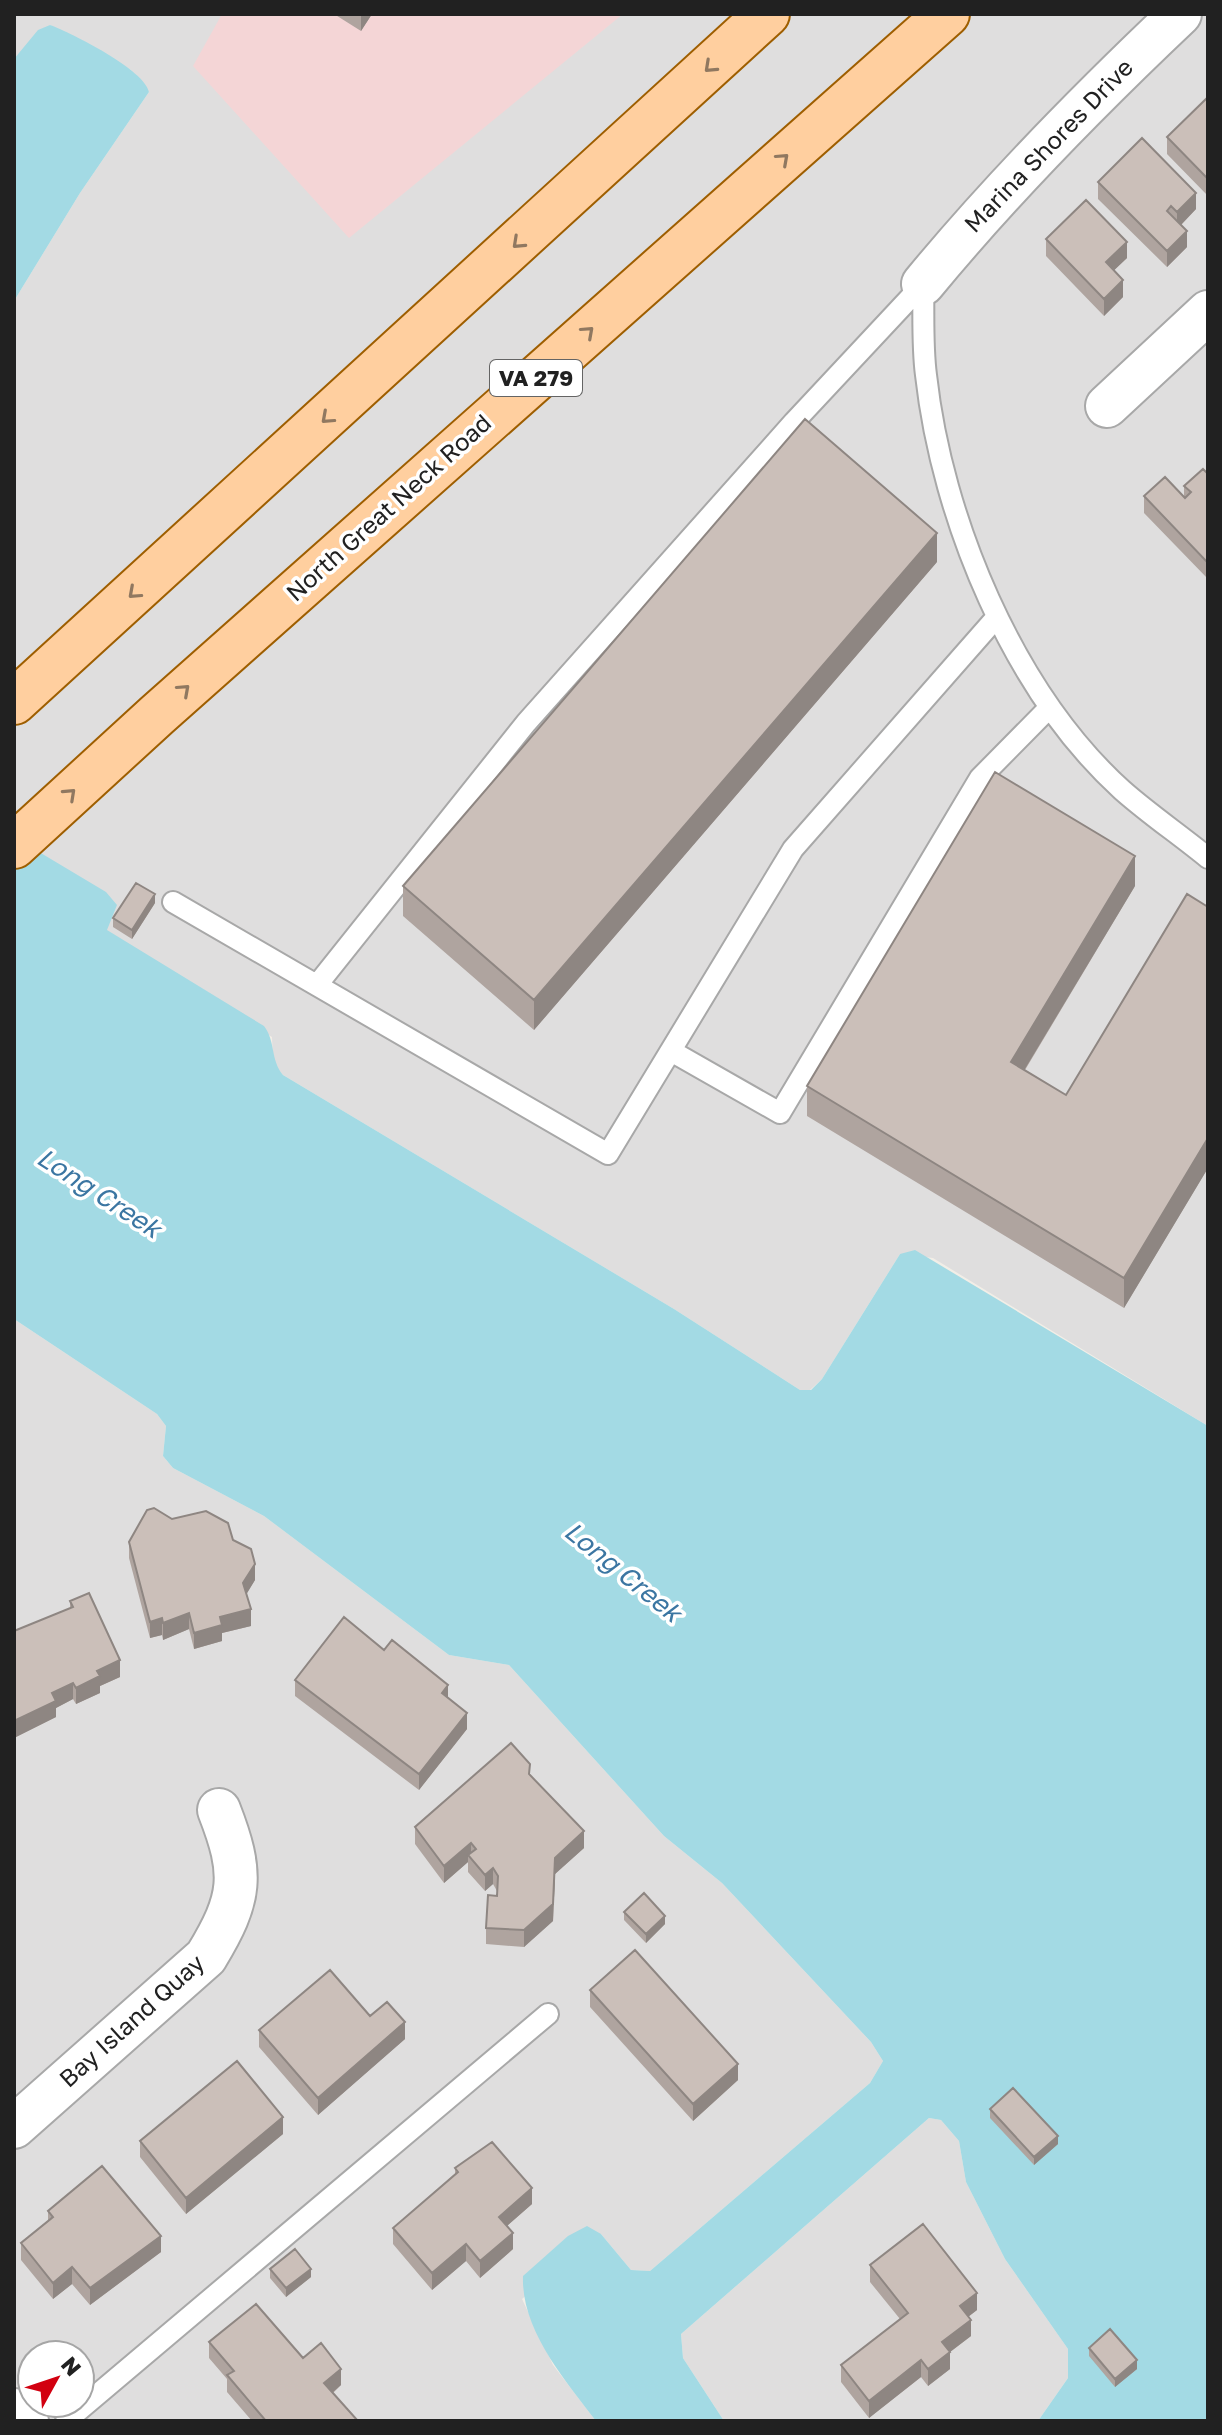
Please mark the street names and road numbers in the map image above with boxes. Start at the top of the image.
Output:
street label: Marina Shores Drive [958,52,1138,238]
road number: VA 279 [490,360,582,396]
street label: North Great Neck Road [280,407,496,606]
street label: Bay Island Quay [53,1947,209,2092]

